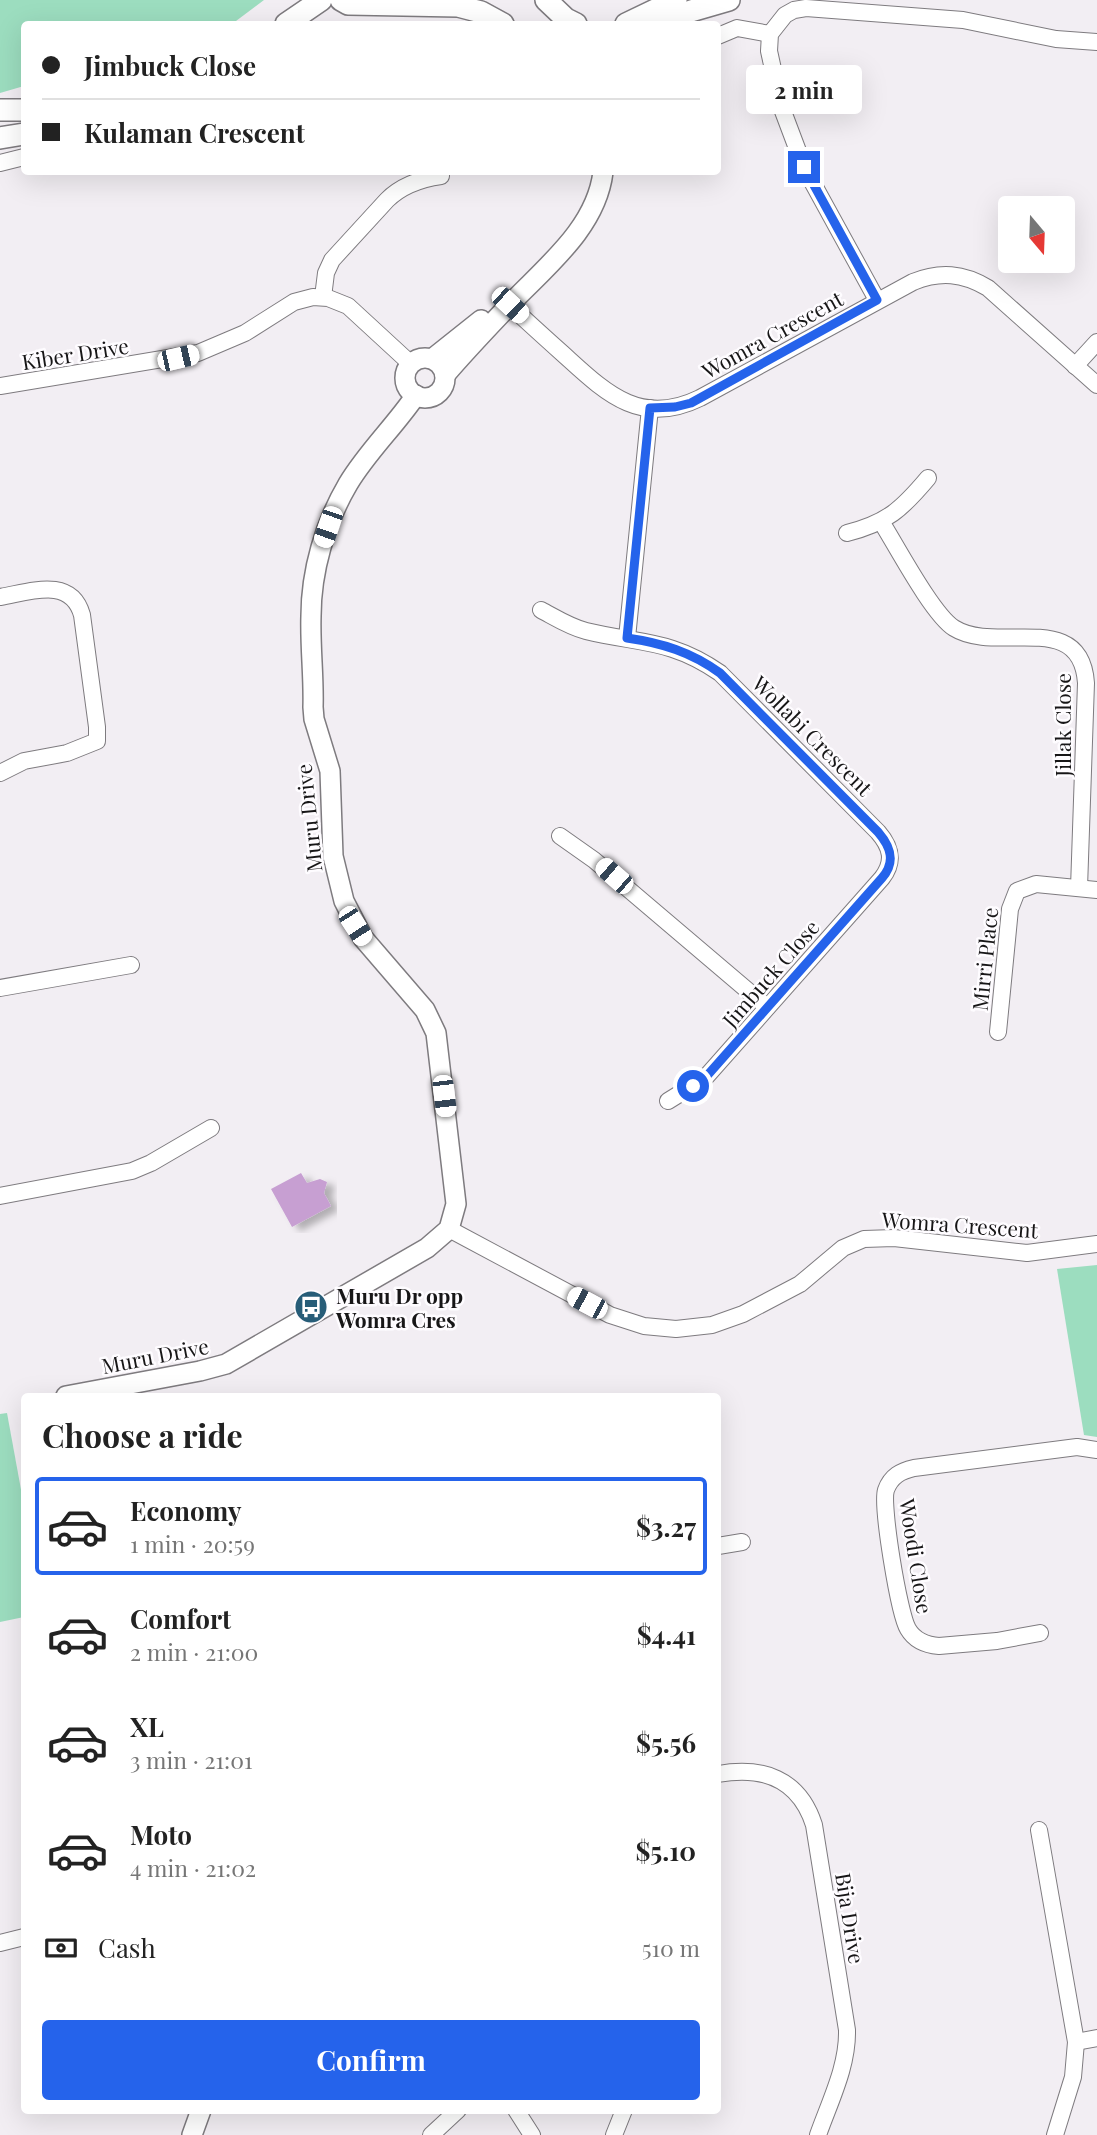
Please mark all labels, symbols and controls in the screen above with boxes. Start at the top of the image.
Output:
text: Jimbuck Close [84,48,256,83]
callout: 2 min [746,66,862,114]
text: 2 min [774,74,834,105]
text: Kulaman Crescent [84,115,305,150]
route end [788,151,820,183]
north arrow [998,196,1074,273]
map controls [998,196,1075,273]
car [488,283,533,327]
street label: Womra Crescent [696,284,848,385]
street label: Kiber Drive [20,331,130,375]
car [156,343,201,373]
car [312,504,345,550]
street label: Wollabi Crescent [746,668,879,801]
street label: Jillak Close [1048,673,1076,778]
street label: Muru Drive [288,763,328,873]
car [592,854,637,898]
car [335,903,376,949]
street label: Mirri Place [965,906,1003,1012]
street label: Jimbuck Close [715,913,825,1034]
route start [677,1070,709,1102]
car [432,1074,457,1118]
street label: Womra Crescent [880,1204,1040,1243]
place label: Muru Dr opp Womra Cres [335,1281,463,1333]
car [564,1284,611,1322]
bus stop icon: Muru Dr opp Womra Cres [292,1288,330,1326]
street label: Muru Drive [99,1331,211,1379]
text: Choose a ride [42,1413,243,1456]
text: Economy [130,1493,241,1528]
icon: car [46,1495,109,1558]
street label: Woodi Close [894,1496,940,1615]
text: $3.27 [636,1509,696,1544]
text: 1 min · 20:59 [130,1528,255,1559]
text: Comfort [130,1601,231,1636]
icon: car [46,1603,109,1666]
text: $4.41 [637,1617,696,1652]
text: 2 min · 21:00 [130,1636,258,1667]
text: XL [130,1709,164,1744]
icon: car [46,1711,109,1774]
text: $5.56 [636,1725,696,1760]
text: 3 min · 21:01 [130,1744,252,1775]
text: Moto [130,1817,192,1852]
icon: car [46,1819,109,1882]
text: $5.10 [635,1833,696,1868]
text: 4 min · 21:02 [130,1852,256,1883]
street label: Bija Drive [830,1871,872,1965]
icon: cash [42,1929,80,1967]
text: Cash [98,1930,156,1965]
text: 510 m [642,1932,700,1963]
button: Confirm [42,2020,700,2100]

